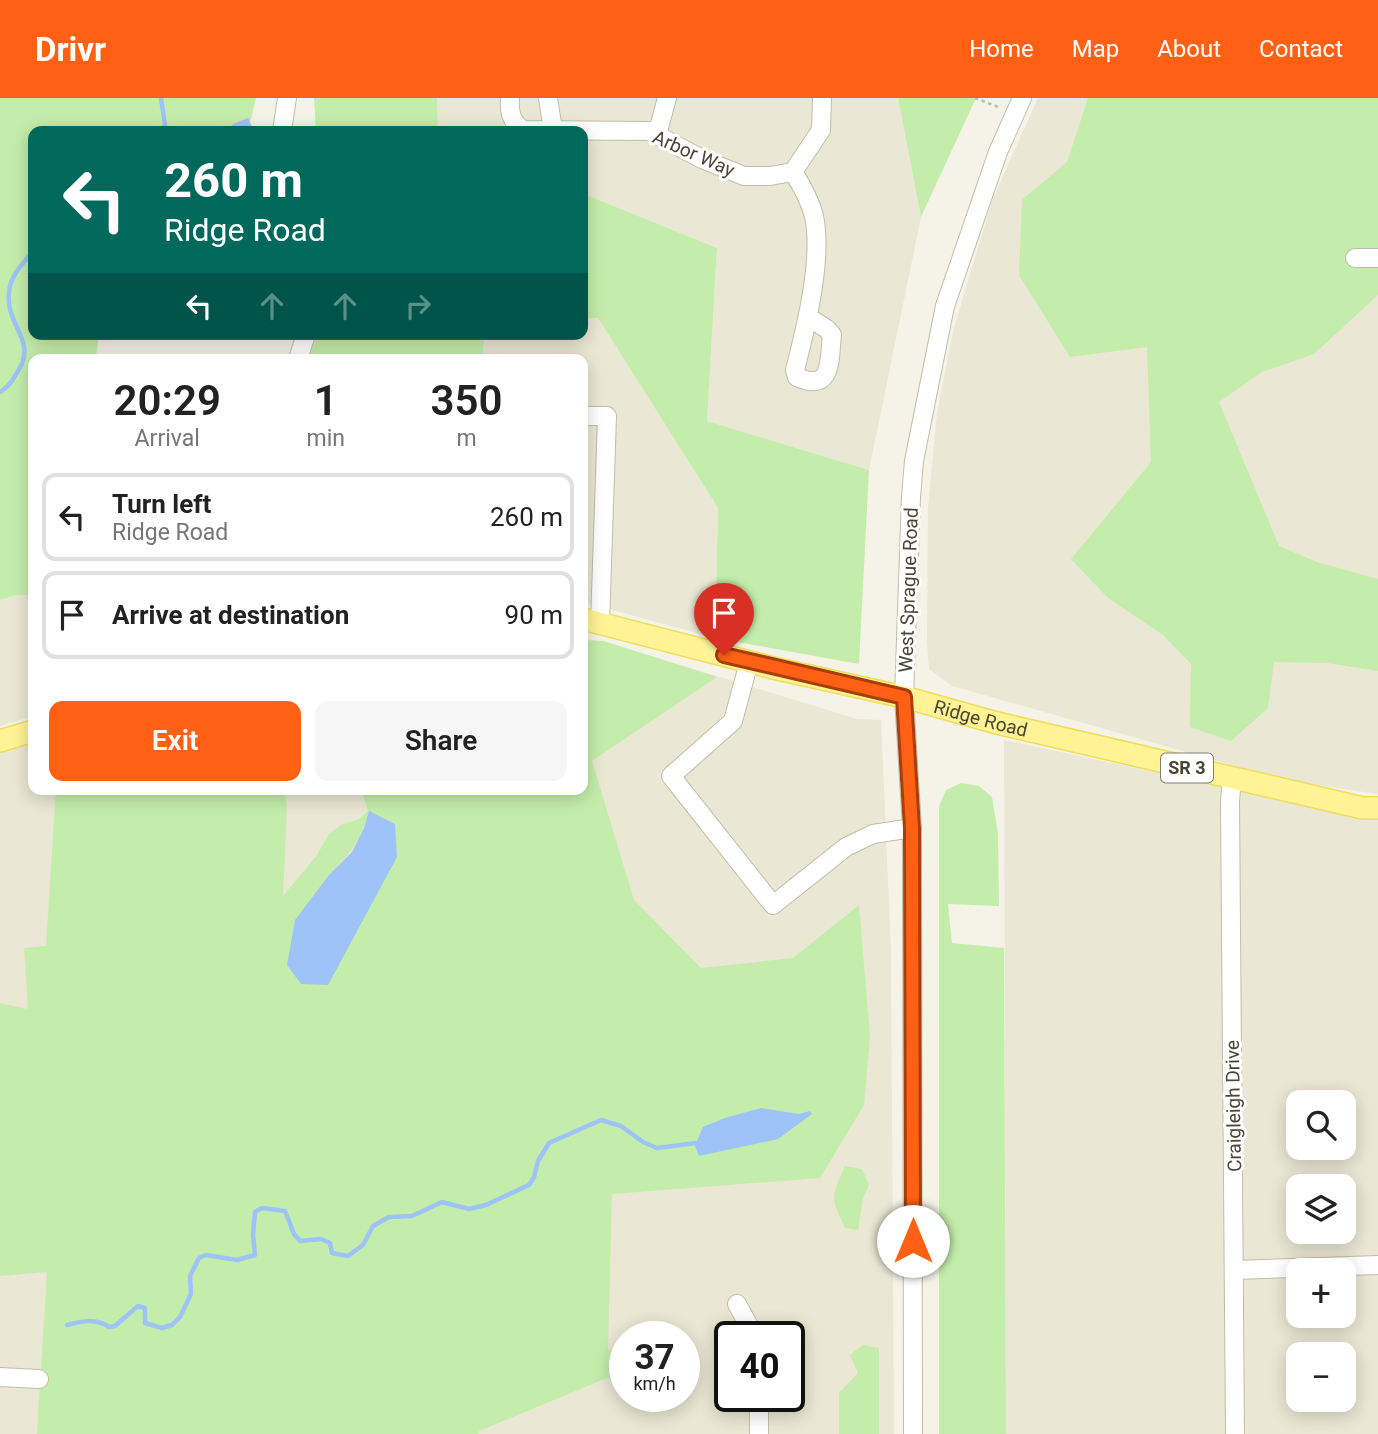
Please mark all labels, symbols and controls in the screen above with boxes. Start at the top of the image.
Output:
text: Drivr [35,30,106,69]
text: Home [969,35,1034,63]
text: Map [1072,35,1119,63]
text: About [1157,35,1221,63]
text: Contact [1259,35,1343,63]
street label: Arbor Way [649,125,738,182]
text: 260 m [164,152,303,209]
icon: left [49,154,140,245]
text: Ridge Road [164,211,326,249]
icon: left [180,287,218,325]
icon: ahead [253,287,291,325]
icon: ahead [326,287,364,325]
icon: right [399,287,437,325]
text: 20:29 [114,376,221,425]
text: 1 [314,376,338,425]
text: 350 [430,376,502,425]
text: Arrival [135,425,200,452]
text: min [306,425,345,452]
text: m [456,425,477,452]
text: Turn left [112,489,211,519]
icon: left [53,498,91,536]
text: 260 m [490,502,563,532]
street label: West Sprague Road [894,507,923,673]
text: Ridge Road [112,519,228,546]
pin [694,583,754,655]
icon: arrive [705,594,743,632]
icon: arrive [53,596,91,634]
text: Arrive at destination [112,600,349,630]
text: 90 m [505,600,563,630]
street label: Ridge Road [931,695,1030,742]
button: Exit [49,701,301,781]
button: Share [315,701,567,781]
road number: SR 3 [1161,754,1213,782]
street label: Craigleigh Drive [1221,1040,1246,1172]
map controls [1286,1090,1356,1412]
button: search [1286,1090,1356,1160]
button: layers [1286,1174,1356,1244]
position arrow [876,1204,950,1278]
button: + [1286,1258,1356,1328]
speed limit sign: 40 [714,1321,805,1412]
text: 37 [634,1337,675,1378]
button: − [1286,1342,1356,1412]
text: km/h [633,1373,676,1394]

